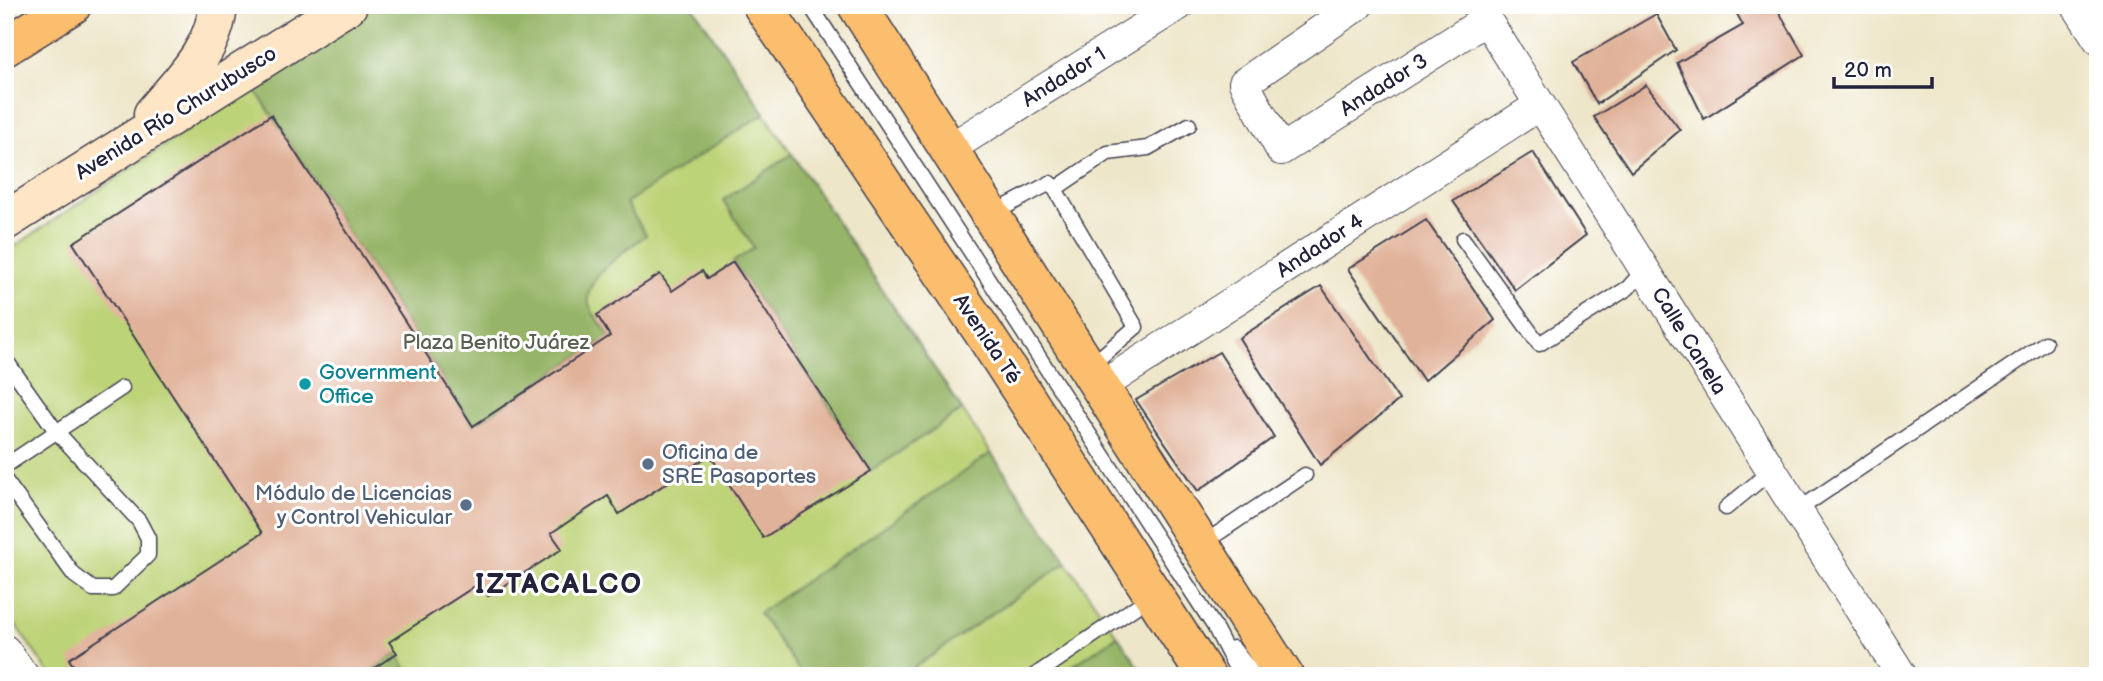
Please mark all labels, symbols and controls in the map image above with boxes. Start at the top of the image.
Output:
street label: Avenida Río Churubusco [71,41,281,185]
street label: Andador 1 [1018,42,1110,112]
scale bar [1834,46,1932,90]
street label: Andador 3 [1336,48,1432,122]
text: 20 m [1844,58,1892,83]
street label: Andador 4 [1272,209,1368,283]
street label: Calle Canela [1646,283,1732,399]
street label: Avenida Té [948,289,1026,389]
park label: Plaza Benito Juárez [402,330,590,355]
place label: Government Office [319,360,437,409]
marker: Government Office [297,376,313,392]
place label: Oficina de SRE Pasaportes [662,440,816,489]
marker: Oficina de SRE Pasaportes [640,456,656,472]
place label: Módulo de Licencias y Control Vehicular [255,481,452,530]
marker: Módulo de Licencias y Control Vehicular [458,497,474,513]
district label: IZTACALCO [475,568,643,601]

